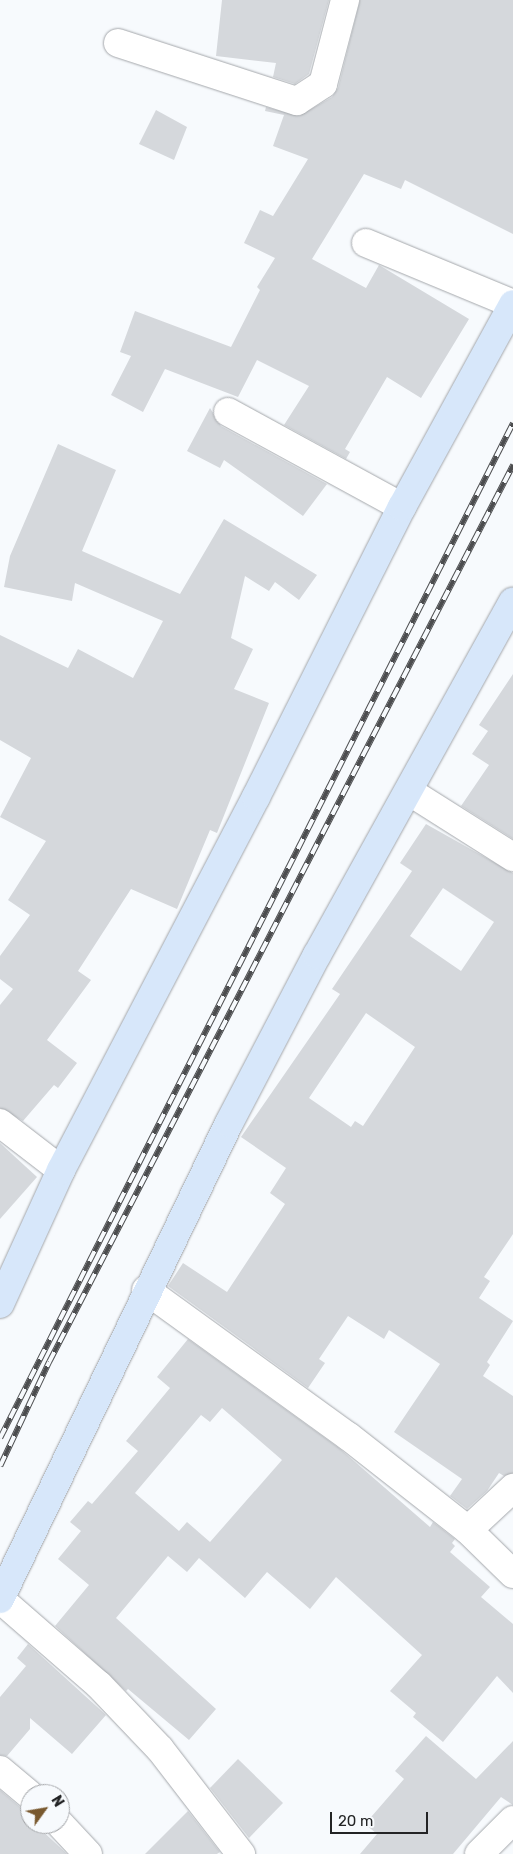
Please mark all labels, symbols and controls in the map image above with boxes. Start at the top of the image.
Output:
north arrow [20,1784,70,1834]
text: N [47,1793,67,1810]
scale bar [333,1802,430,1834]
text: 20 m [338,1812,373,1830]

